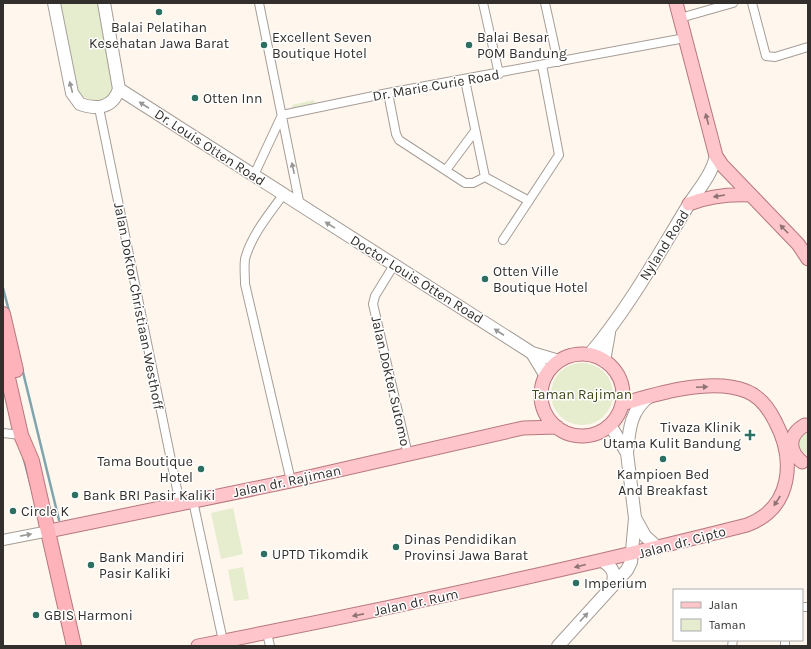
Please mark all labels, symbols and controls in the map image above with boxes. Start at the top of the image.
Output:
marker: Balai Pelatihan Kesehatan Jawa Barat [154,7,164,17]
place label: Balai Pelatihan Kesehatan Jawa Barat [89,19,229,52]
place label: Excellent Seven Boutique Hotel [272,29,372,62]
place label: Balai Besar POM Bandung [477,29,567,62]
marker: Excellent Seven Boutique Hotel [259,40,269,50]
marker: Balai Besar POM Bandung [464,40,474,50]
street label: Dr. Marie Curie Road [371,66,501,105]
one-way arrow [68,81,74,93]
place label: Otten Inn [203,90,262,107]
marker: Otten Inn [190,93,200,103]
one-way arrow [139,101,149,109]
street label: Dr. Louis Otten Road [151,105,268,190]
one-way arrow [704,112,710,124]
one-way arrow [289,162,295,174]
one-way arrow [713,193,725,199]
street label: Jalan Doktor Christiaan Westhoff [110,201,167,411]
street label: Nyland Road [636,207,693,284]
one-way arrow [325,221,335,229]
one-way arrow [779,224,788,234]
street label: Doctor Louis Otten Road [347,231,486,327]
place label: Otten Ville Boutique Hotel [493,263,588,296]
marker: Otten Ville Boutique Hotel [480,274,490,284]
street label: Jalan Dokter Sutomo [367,314,414,448]
one-way arrow [494,328,504,336]
one-way arrow [696,384,709,390]
park label: Taman Rajiman [532,386,632,403]
place label: Tivaza Klinik Utama Kulit Bandung [603,419,741,452]
marker: Tivaza Klinik Utama Kulit Bandung [744,429,756,441]
place label: Tama Boutique Hotel [97,453,193,486]
marker: Kampioen Bed And Breakfast [658,454,668,464]
street label: Jalan dr. Rajiman [232,462,343,501]
marker: Tama Boutique Hotel [196,464,206,474]
place label: Kampioen Bed And Breakfast [617,466,709,499]
place label: Bank BRI Pasir Kaliki [83,487,215,504]
marker: Bank BRI Pasir Kaliki [70,490,80,500]
one-way arrow [773,496,781,506]
place label: Circle K [21,503,69,520]
marker: Circle K [8,506,18,516]
street label: Jalan dr. Cipto [637,523,728,562]
place label: Dinas Pendidikan Provinsi Jawa Barat [404,531,528,564]
one-way arrow [20,532,32,538]
marker: Dinas Pendidikan Provinsi Jawa Barat [391,542,401,552]
place label: UPTD Tikomdik [272,546,369,563]
place label: Bank Mandiri Pasir Kaliki [99,549,185,582]
marker: UPTD Tikomdik [259,549,269,559]
marker: Bank Mandiri Pasir Kaliki [86,560,96,570]
one-way arrow [574,563,586,569]
place label: Imperium [584,575,647,592]
marker: Imperium [571,578,581,588]
street label: Jalan dr. Rum [372,585,460,620]
legend [673,589,803,641]
text: Jalan [709,598,738,612]
place label: GBIS Harmoni [44,607,133,624]
marker: GBIS Harmoni [31,610,41,620]
one-way arrow [352,612,364,618]
one-way arrow [579,613,588,622]
text: Taman [709,618,746,632]

